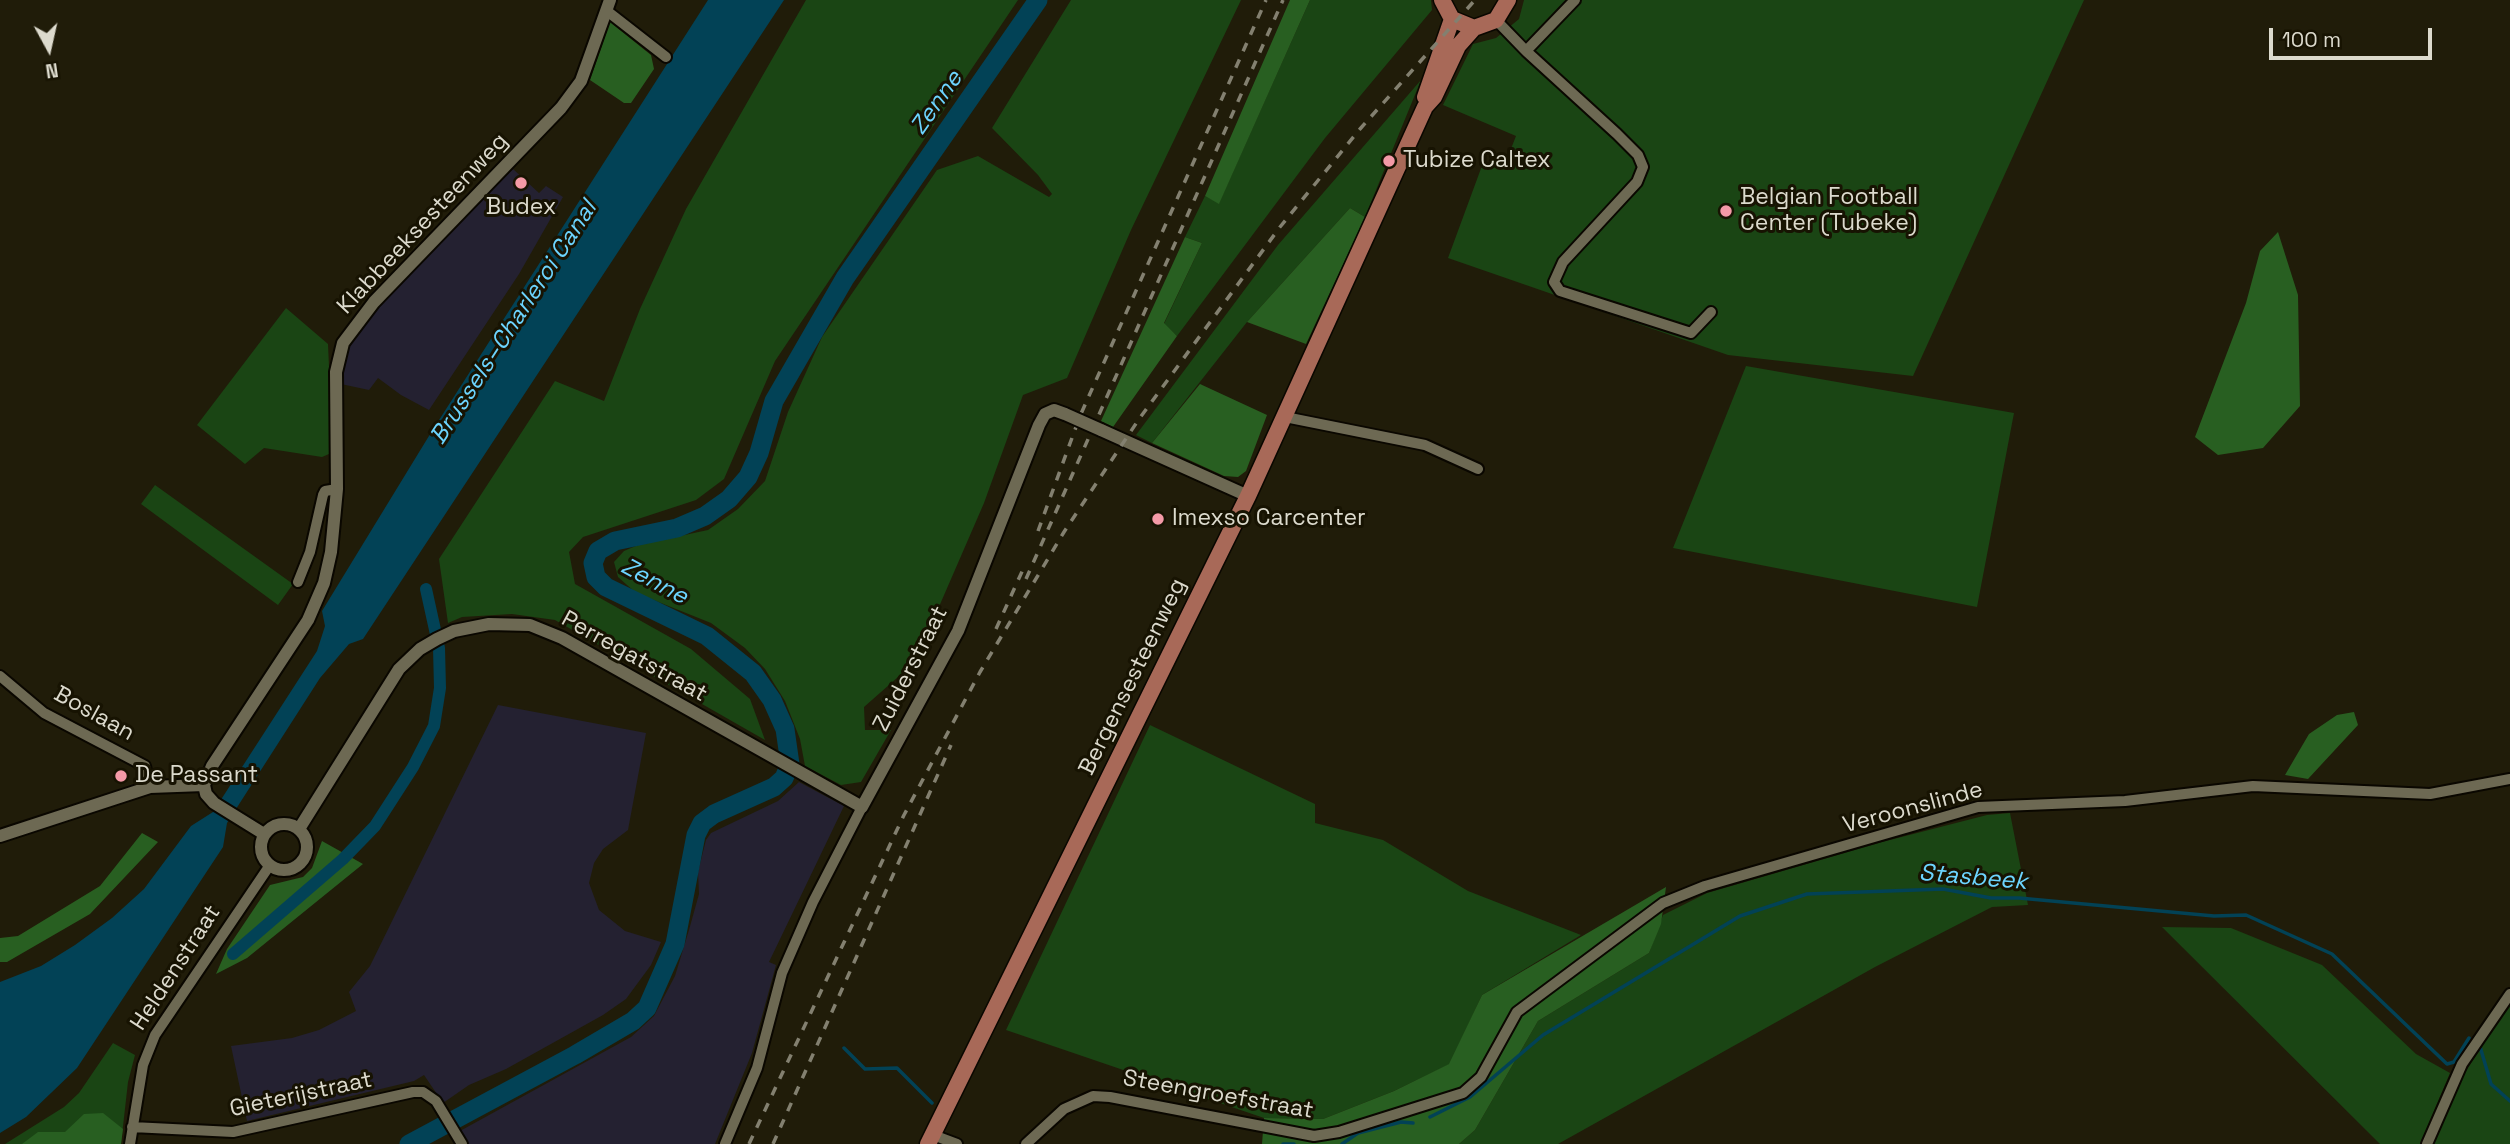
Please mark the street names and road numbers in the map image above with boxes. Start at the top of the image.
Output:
street label: Klabbeeksesteenweg [332,128,514,320]
street label: Bergensesteenweg [1073,574,1193,780]
street label: Zuiderstraat [868,602,954,736]
street label: Perregatstraat [556,606,712,708]
street label: Boslaan [49,681,139,747]
street label: Veroonslinde [1840,776,1986,840]
street label: Heldenstraat [125,900,227,1036]
street label: Steengroefstraat [1121,1065,1315,1125]
street label: Gieterijstraat [227,1066,375,1124]

